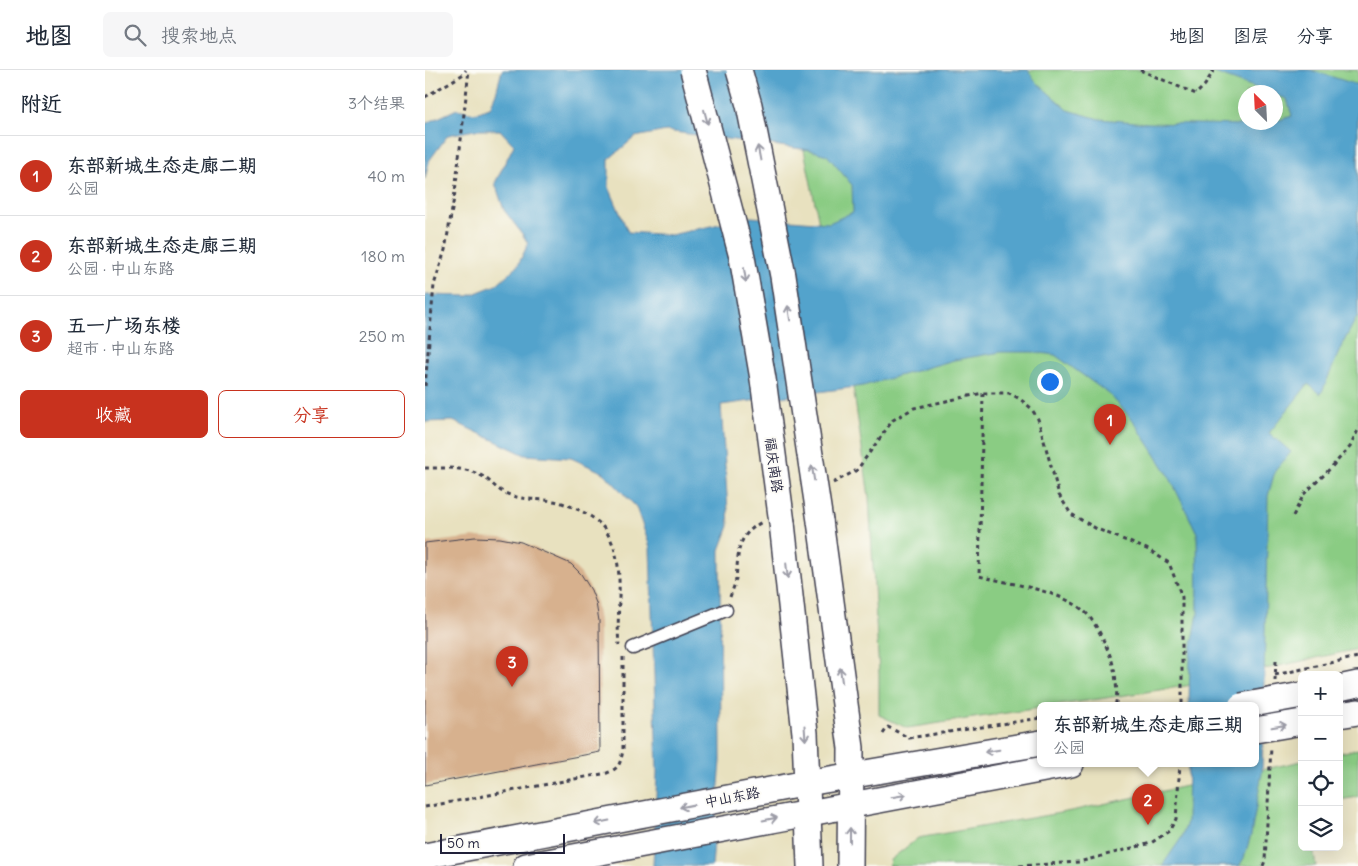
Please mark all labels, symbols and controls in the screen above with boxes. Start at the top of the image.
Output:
search box [103,12,453,57]
text: 地图 [25,20,73,50]
icon: search [121,21,149,49]
text: 搜索地点 [161,23,237,47]
text: 地图 [1169,24,1205,47]
text: 图层 [1233,24,1269,47]
text: 分享 [1297,24,1333,47]
north arrow [1238,85,1283,130]
text: 附近 [20,90,62,117]
text: 3个结果 [348,93,405,113]
one-way arrow [701,109,711,125]
one-way arrow [754,145,763,161]
text: 东部新城生态走廊二期 [67,153,257,177]
text: 1 [33,166,39,186]
text: 40 m [367,166,405,186]
text: 公园 [67,178,99,198]
text: 东部新城生态走廊三期 [67,233,257,257]
text: 2 [32,246,40,266]
text: 180 m [361,246,405,266]
text: 公园 · 中山东路 [67,258,174,278]
one-way arrow [741,266,751,282]
one-way arrow [784,305,794,321]
text: 五一广场东楼 [67,313,181,337]
text: 3 [31,326,41,346]
text: 250 m [359,326,405,346]
text: 超市 · 中山东路 [67,338,174,358]
your location [1037,369,1063,395]
button: 收藏 [20,390,208,438]
button: 分享 [218,390,405,438]
pin: 1 [1094,404,1126,445]
street label: 福庆南路 [761,436,787,494]
one-way arrow [808,466,818,482]
one-way arrow [782,563,792,579]
pin: 3 [496,646,528,687]
one-way arrow [836,667,846,683]
map controls [1298,671,1343,851]
button: + [1298,671,1343,716]
popup [1037,702,1259,767]
text: 东部新城生态走廊三期 [1053,712,1243,736]
button: − [1298,716,1343,761]
one-way arrow [1270,721,1286,731]
one-way arrow [800,724,810,740]
text: 公园 [1053,737,1085,757]
one-way arrow [985,746,1001,756]
button: locate [1298,761,1343,806]
street label: 中山东路 [703,783,761,811]
pin: 2 [1132,784,1164,825]
one-way arrow [890,790,906,800]
one-way arrow [679,802,695,812]
button: layers [1298,806,1343,851]
one-way arrow [762,814,778,824]
one-way arrow [595,818,611,828]
one-way arrow [845,827,855,844]
scale bar [440,831,565,854]
text: 50 m [447,834,480,852]

